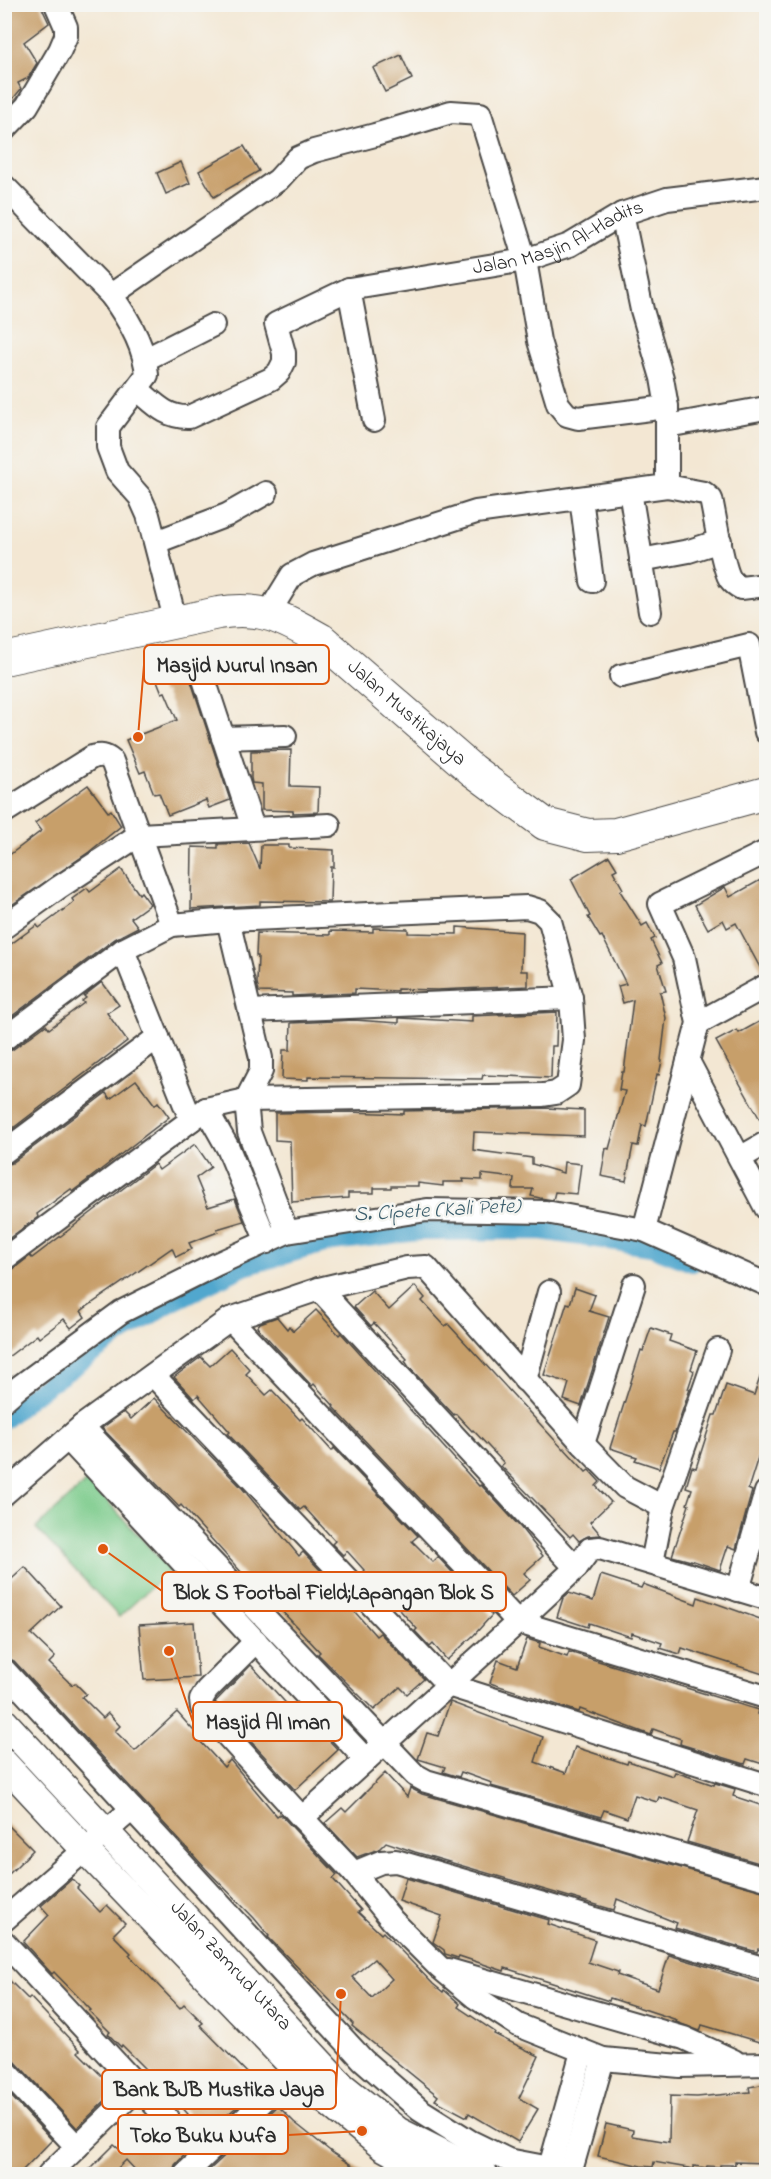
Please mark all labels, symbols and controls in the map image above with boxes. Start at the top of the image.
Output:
street label: Jalan Masjin Al-Hadits [471,193,647,283]
callout: Masjid Nurul Insan [144,645,329,684]
text: Masjid Nurul Insan [157,652,317,682]
street label: Jalan Mustikajaya [340,653,473,773]
water label: S. Cipete (Kali Pete) [353,1192,523,1230]
callout: Blok S Footbal Field;Lapangan Blok S [162,1572,506,1611]
text: Blok S Footbal Field;Lapangan Blok S [173,1579,494,1611]
callout: Masjid Al Iman [193,1702,342,1741]
text: Masjid Al Iman [206,1709,330,1739]
street label: Jalan Zamrud Utara [163,1894,299,2038]
callout: Bank BJB Mustika Jaya [102,2070,336,2109]
text: Bank BJB Mustika Jaya [113,2076,324,2108]
callout: Toko Buku Nufa [118,2115,288,2154]
text: Toko Buku Nufa [130,2122,276,2152]

